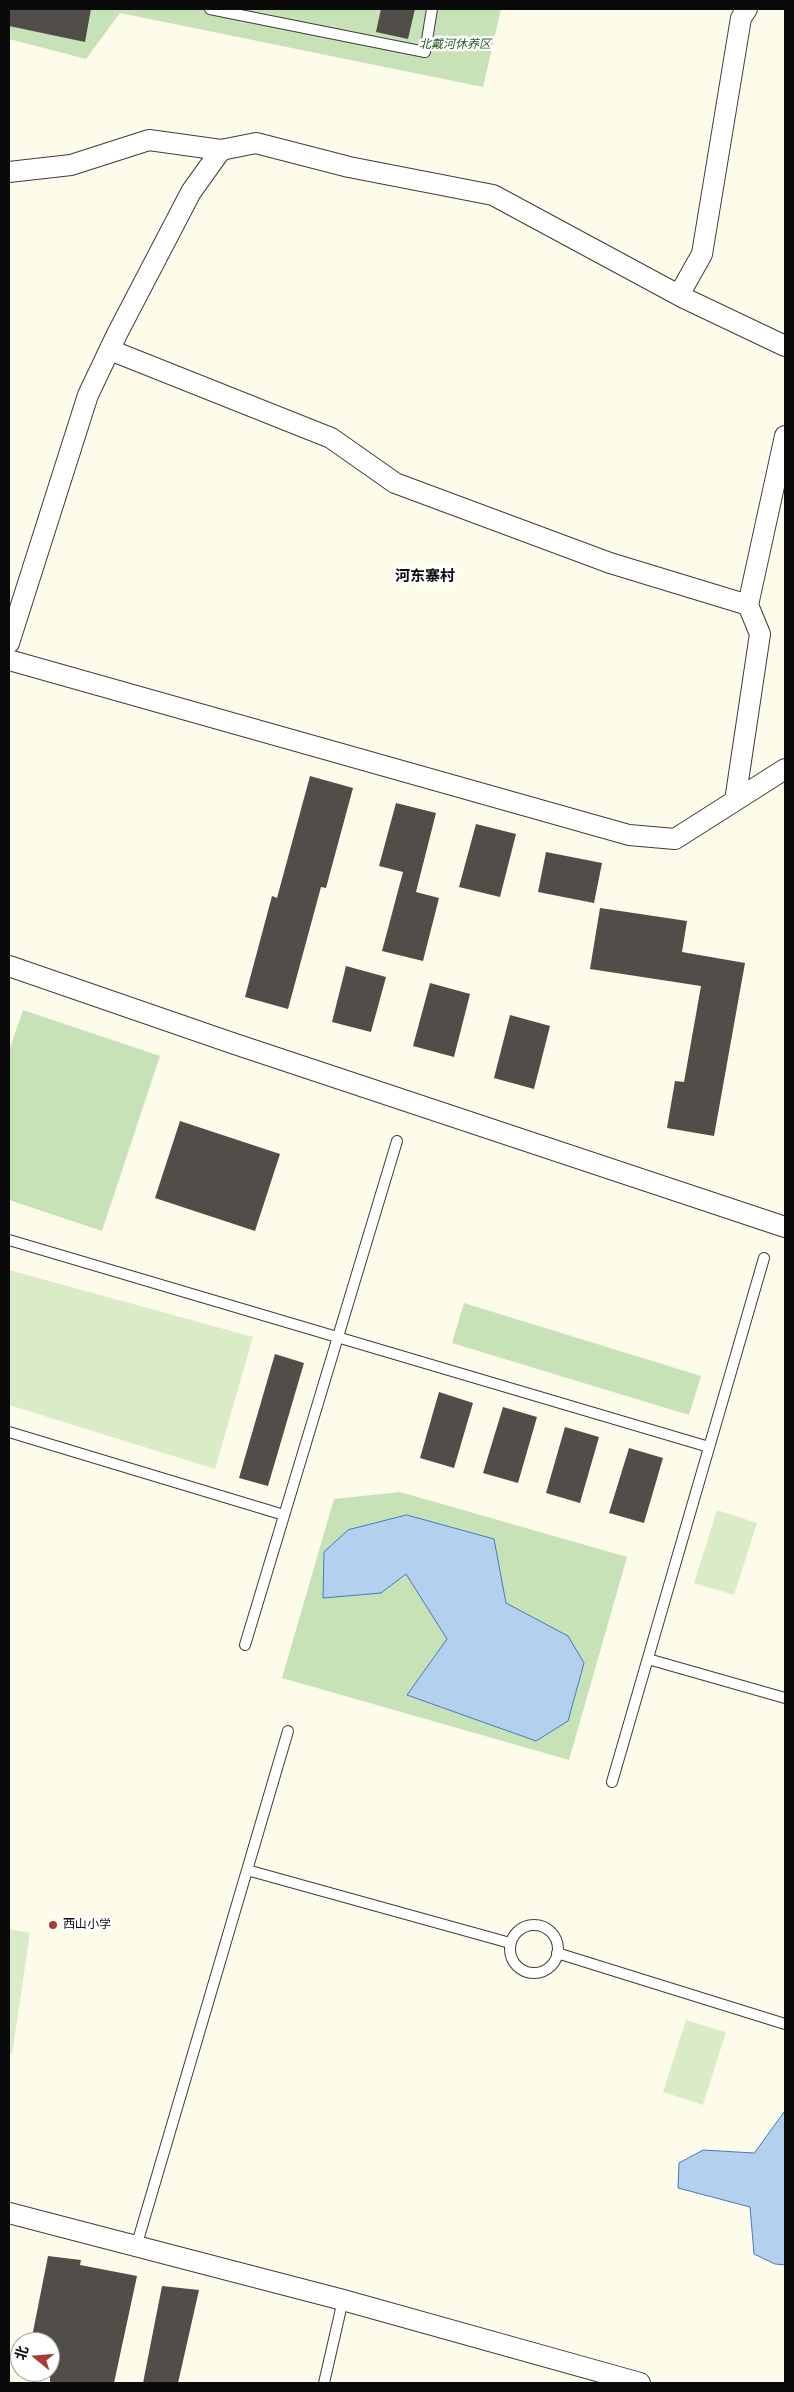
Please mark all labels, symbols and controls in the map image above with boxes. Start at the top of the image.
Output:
park label: 北戴河休养区 [419,38,491,52]
district label: 河东寨村 [395,568,455,586]
place label: 西山小学 [63,1918,111,1932]
marker: 西山小学 [47,1919,59,1931]
north arrow [10,2332,60,2382]
text: 北 [11,2344,32,2362]

